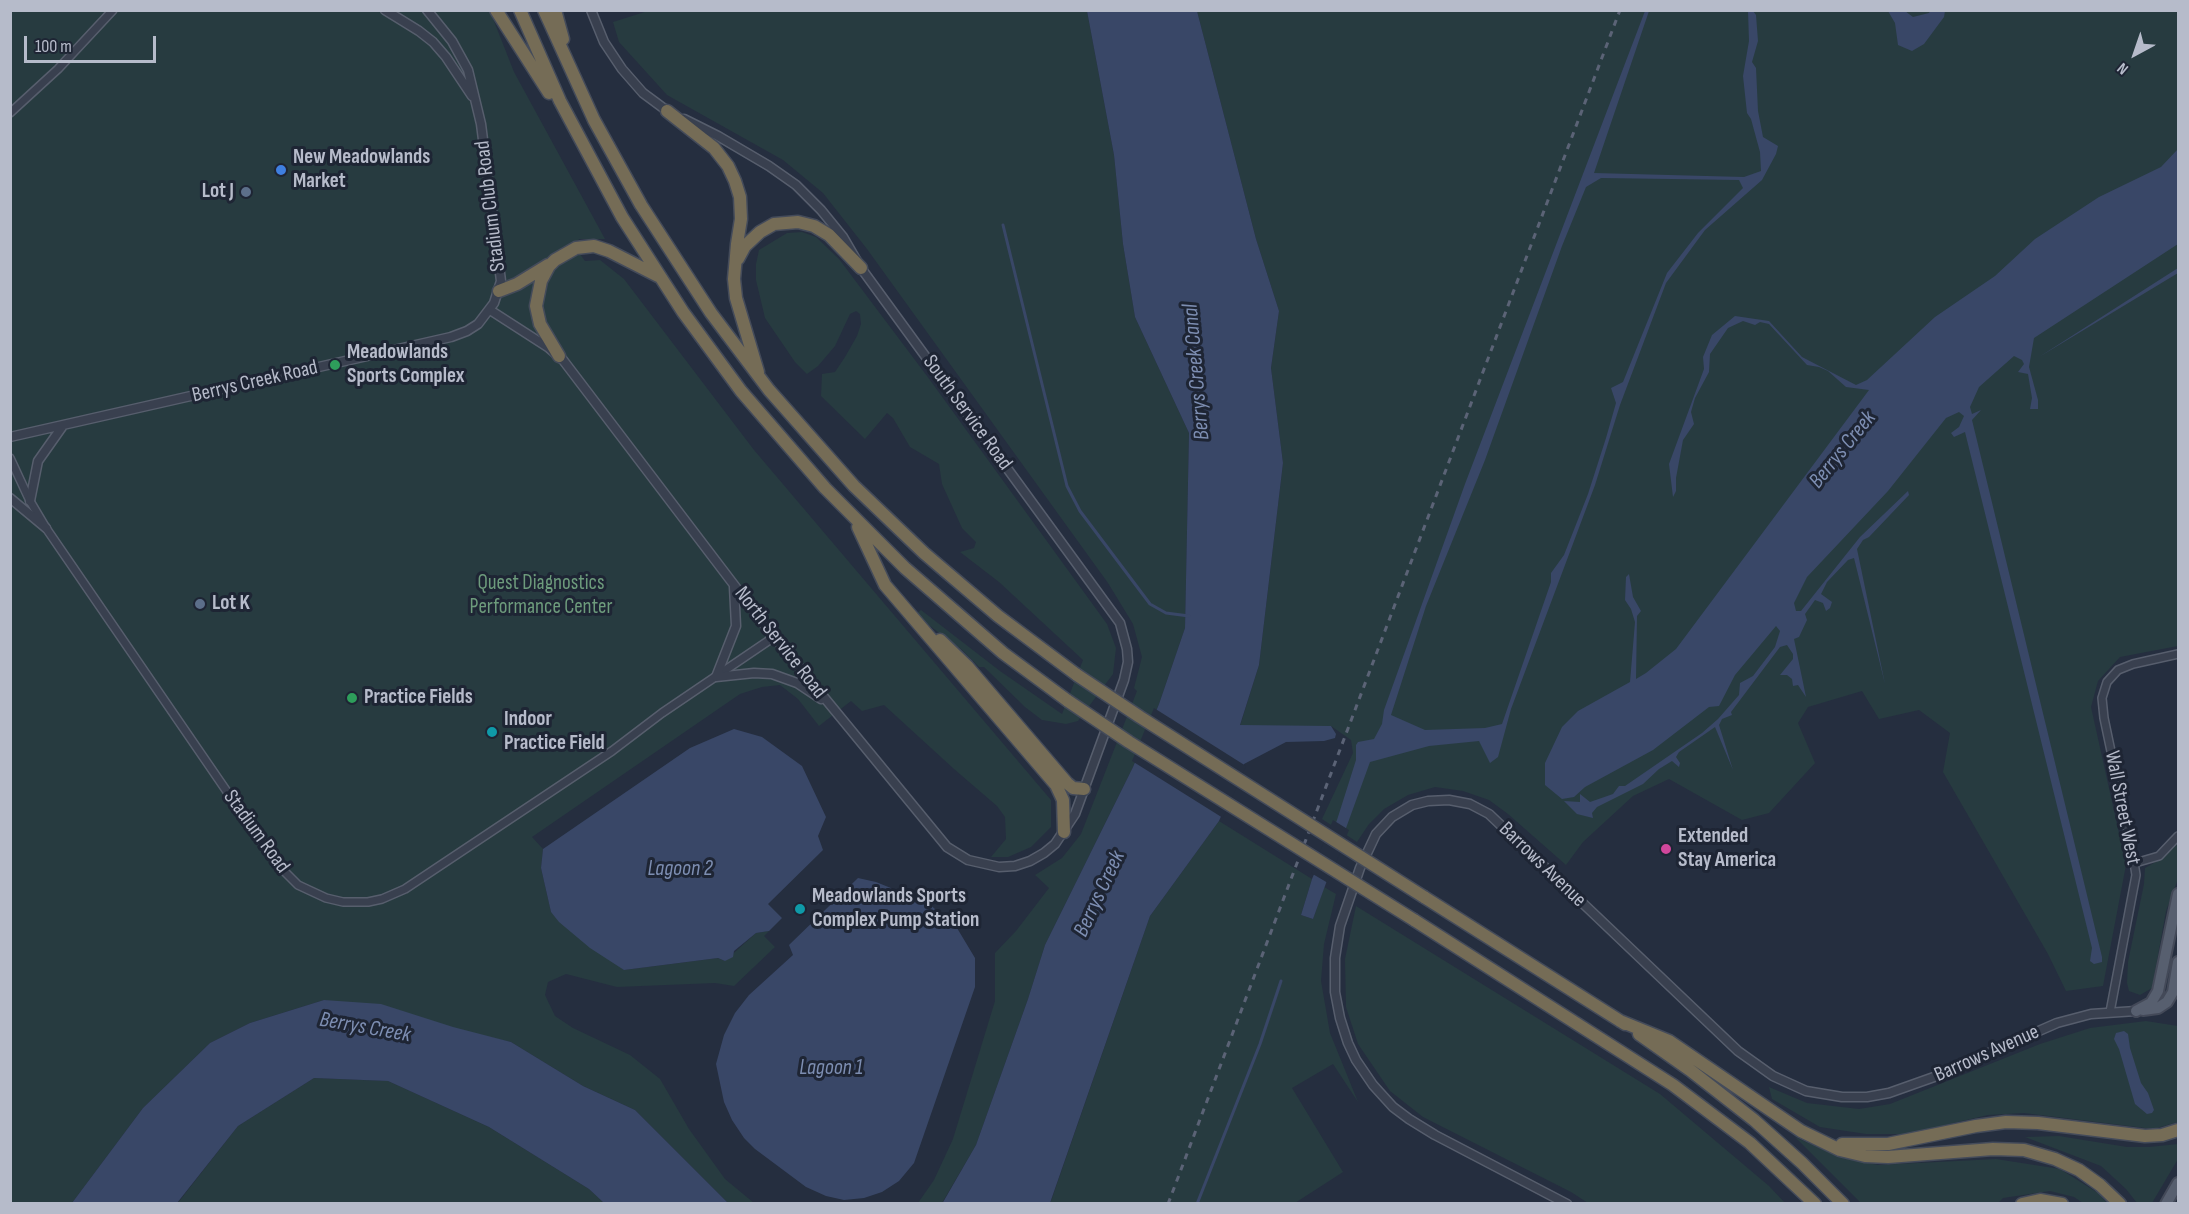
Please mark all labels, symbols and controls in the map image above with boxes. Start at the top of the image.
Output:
scale bar [27,24,159,62]
north arrow [2105,24,2165,84]
text: 100 m [35,36,72,57]
text: N [2114,58,2132,78]
street label: Stadium Club Road [470,139,512,273]
place label: New Meadowlands Market [293,145,430,195]
marker: New Meadowlands Market [274,163,288,177]
place label: Lot J [202,179,234,205]
marker: Lot J [239,185,253,199]
water label: Berrys Creek Canal [1178,303,1216,441]
place label: Meadowlands Sports Complex [347,340,464,390]
street label: South Service Road [917,351,1017,475]
street label: Berrys Creek Road [190,355,320,409]
marker: Meadowlands Sports Complex [328,358,342,372]
water label: Berrys Creek [1804,406,1882,494]
park label: Quest Diagnostics Performance Center [470,571,612,621]
street label: North Service Road [728,582,832,704]
place label: Lot K [212,591,250,617]
marker: Lot K [193,597,207,611]
place label: Practice Fields [364,685,473,711]
marker: Practice Fields [345,691,359,705]
place label: Indoor Practice Field [504,707,605,757]
marker: Indoor Practice Field [485,725,499,739]
street label: Wall Street West [2099,749,2145,867]
street label: Stadium Road [217,786,295,878]
street label: Barrows Avenue [1493,817,1591,913]
place label: Extended Stay America [1678,824,1776,874]
marker: Extended Stay America [1659,842,1673,856]
water label: Berrys Creek [1069,847,1131,941]
water label: Lagoon 2 [648,856,712,882]
place label: Meadowlands Sports Complex Pump Station [812,884,979,934]
marker: Meadowlands Sports Complex Pump Station [793,902,807,916]
water label: Berrys Creek [317,1007,413,1049]
street label: Barrows Avenue [1931,1020,2043,1088]
water label: Lagoon 1 [799,1055,863,1081]

